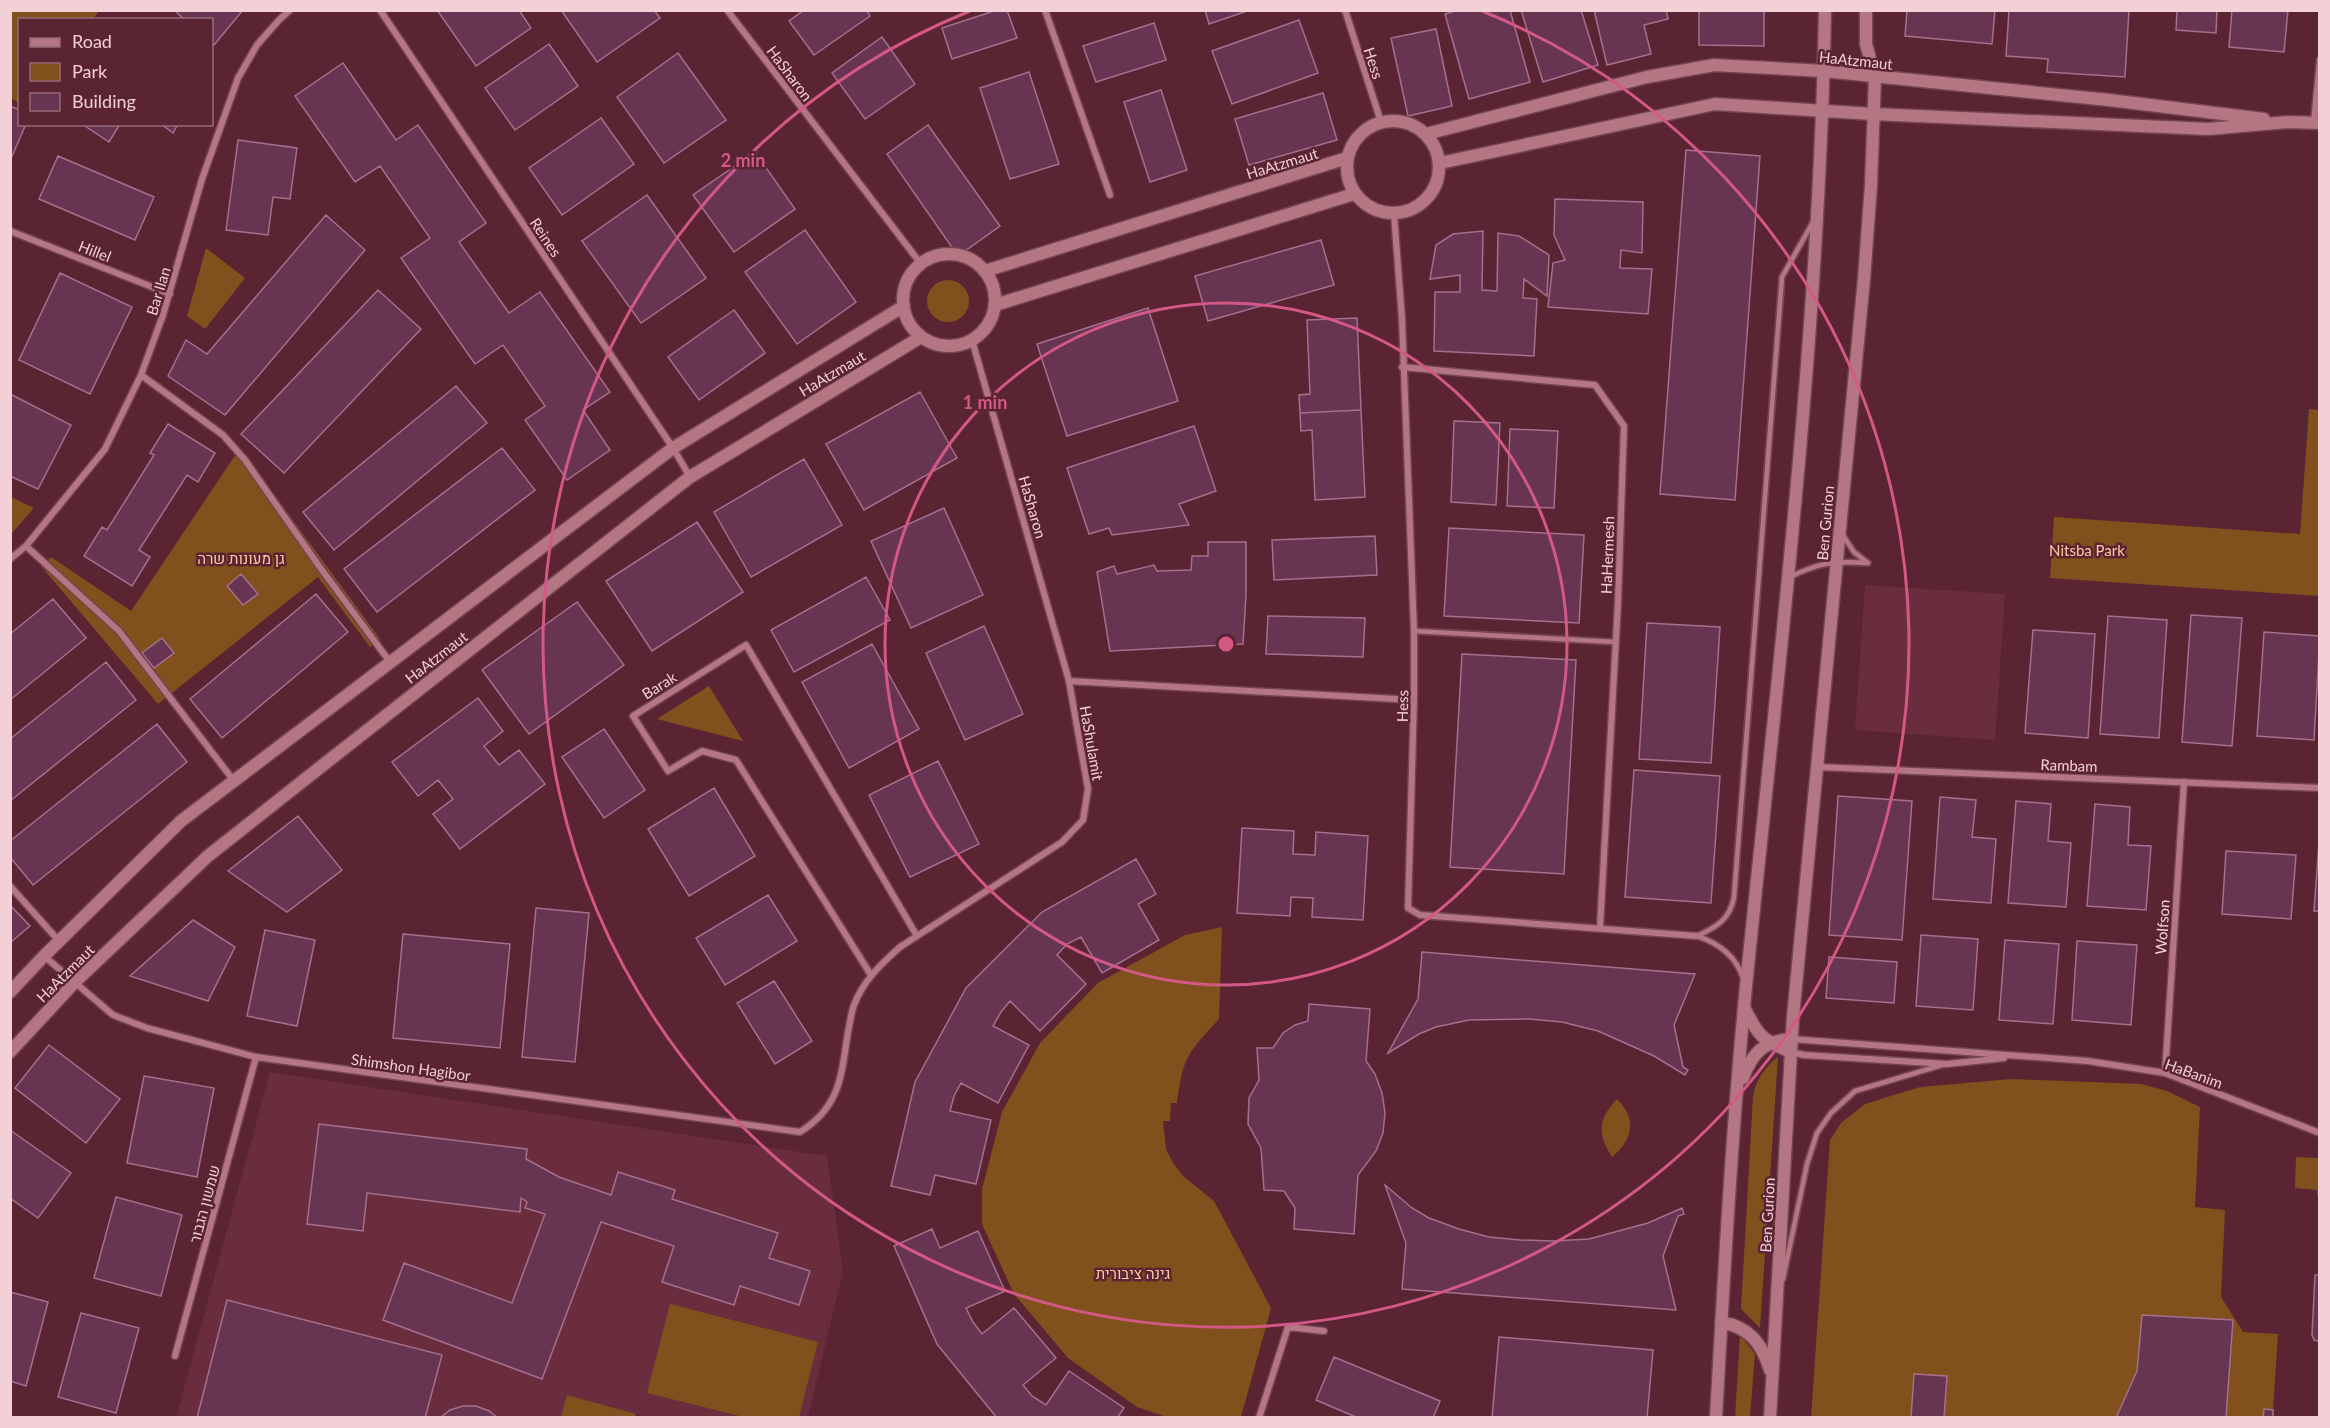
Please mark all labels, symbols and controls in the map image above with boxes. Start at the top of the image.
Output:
legend [18,18,213,126]
text: Road [72,30,112,52]
street label: HaSharon [763,42,817,104]
street label: Hess [1360,45,1388,81]
street label: HaAtzmaut [1818,47,1894,73]
text: Park [72,60,108,82]
text: Building [72,90,136,112]
street label: HaAtzmaut [1244,143,1321,182]
text: 2 min [721,149,765,171]
street label: Reines [526,214,566,260]
street label: Hillel [76,237,114,265]
street label: Bar Ilan [142,265,174,317]
street label: HaAtzmaut [796,346,869,400]
text: 1 min [963,391,1007,413]
street label: HaSharon [1015,474,1051,540]
street label: Ben Gurion [1813,485,1837,561]
street label: HaHermesh [1597,516,1617,594]
park label: Nitsba Park [2049,541,2125,559]
park label: גן מעונות שרה [197,549,285,567]
street label: HaAtzmaut [401,627,471,687]
centre of rings [1216,634,1236,654]
street label: Barak [638,667,680,703]
street label: Hess [1393,690,1411,722]
street label: HaShulamit [1077,704,1108,782]
street label: Rambam [2040,755,2098,775]
street label: Wolfson [2151,899,2173,955]
street label: HaAtzmaut [32,940,98,1006]
street label: Shimshon Hagibor [350,1050,472,1084]
street label: HaBanim [2163,1054,2225,1092]
street label: שמשון הגבור [185,1163,223,1245]
street label: Ben Gurion [1756,1177,1778,1253]
park label: גינה ציבורית [1096,1264,1171,1282]

